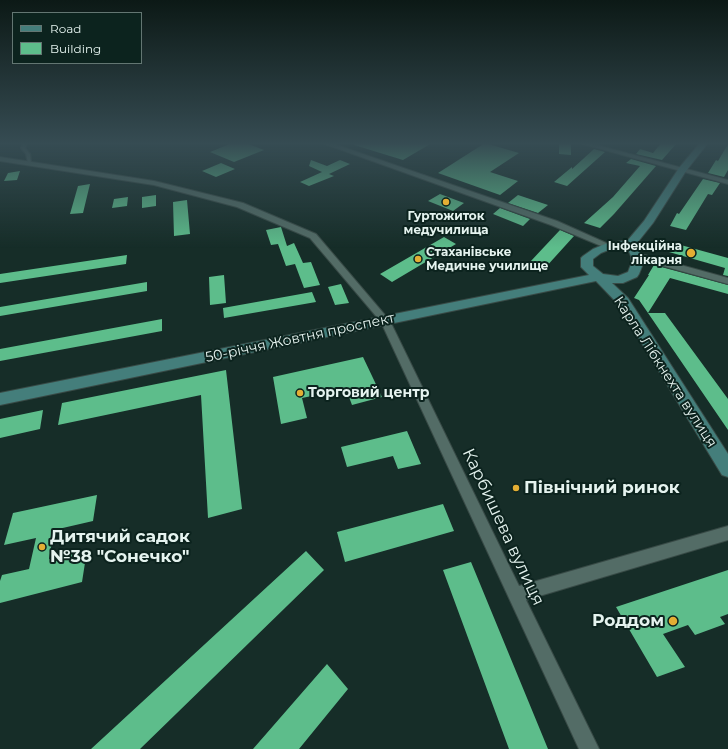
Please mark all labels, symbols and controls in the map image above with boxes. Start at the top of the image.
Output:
legend [12,12,142,64]
text: Road [50,21,81,36]
text: Building [50,41,101,56]
marker: Гуртожиток медучилища [441,197,451,207]
place label: Гуртожиток медучилища [404,209,488,237]
place label: Інфекційна лікарня [608,239,682,267]
place label: Стаханівське Медичне училище [426,245,549,273]
marker: Інфекційна лікарня [685,247,697,259]
marker: Стаханівське Медичне училище [413,254,423,264]
street label: Карла Лібкнехта вулиця [610,294,720,450]
street label: 50-річчя Жовтня проспект [204,310,396,366]
place label: Торговий центр [308,385,429,401]
marker: Торговий центр [295,388,305,398]
street label: Карбишева вулиця [458,445,548,609]
place label: Північний ринок [524,478,680,498]
marker: Північний ринок [511,483,521,493]
place label: Дитячий садок №38 "Сонечко" [50,527,190,567]
marker: Дитячий садок №38 "Сонечко" [37,542,47,552]
place label: Роддом [592,611,664,631]
marker: Роддом [667,615,679,627]

